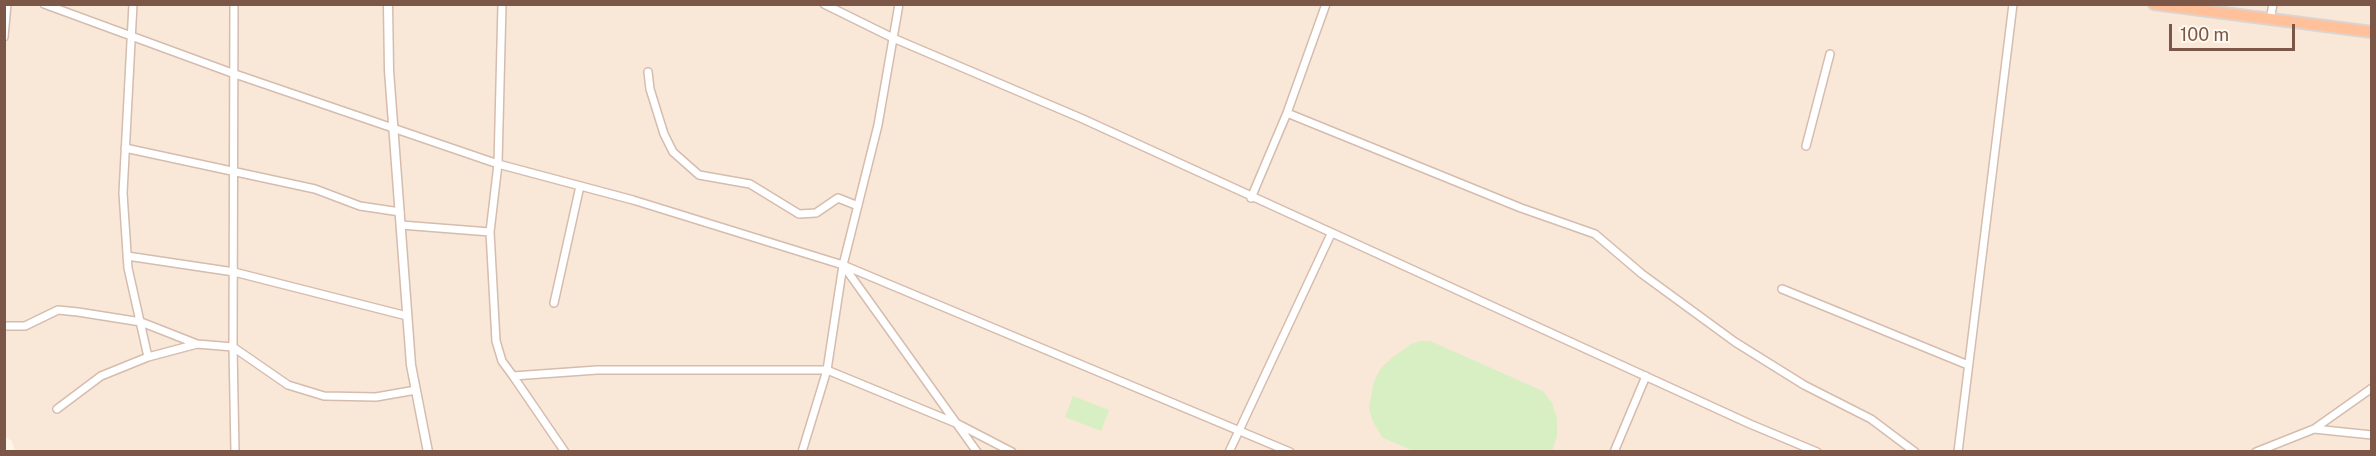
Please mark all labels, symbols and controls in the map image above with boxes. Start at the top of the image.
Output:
scale bar [2172,12,2298,50]
text: 100 m [2180,24,2229,45]

